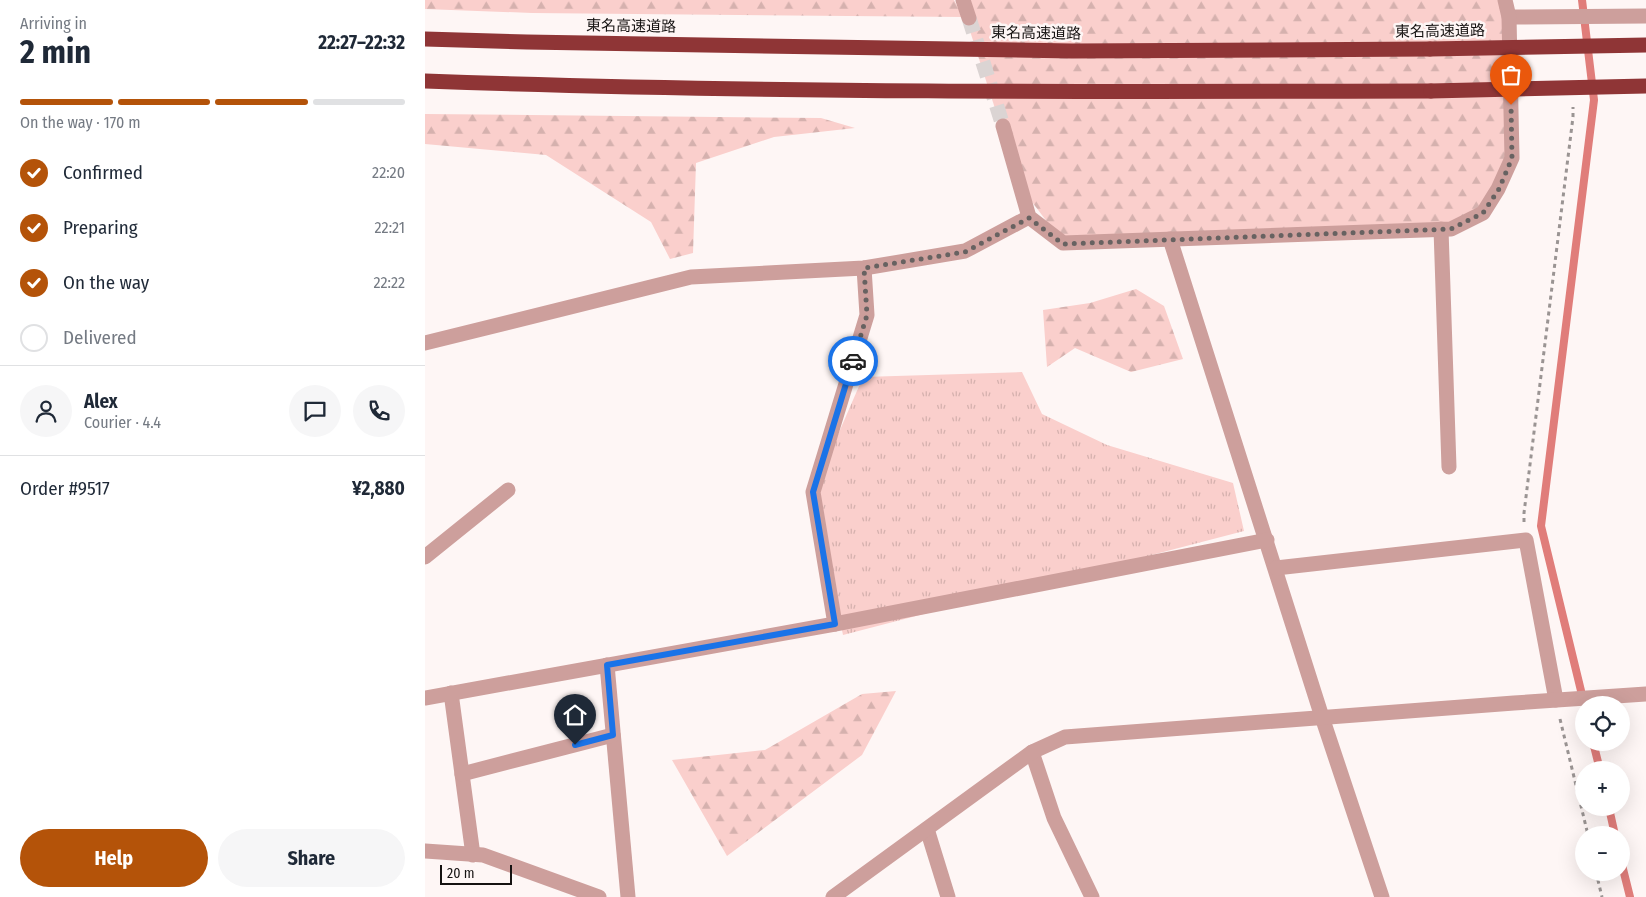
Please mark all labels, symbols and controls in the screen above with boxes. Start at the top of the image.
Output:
text: Arriving in [20,14,87,33]
street label: 東名高速道路 [586,16,676,36]
street label: 東名高速道路 [1395,21,1485,41]
street label: 東名高速道路 [991,23,1081,43]
text: 22:27–22:32 [318,31,405,54]
text: 2 min [20,33,91,71]
pin [1490,54,1532,105]
icon: bag [1497,61,1525,89]
text: On the way · 170 m [20,113,140,132]
icon: check [20,159,48,187]
text: Confirmed [63,161,143,184]
text: 22:20 [372,163,405,182]
icon: check [20,214,48,242]
text: Preparing [63,216,138,239]
text: 22:21 [375,218,405,237]
icon: check [20,269,48,297]
text: On the way [63,271,149,294]
text: 22:22 [373,273,405,292]
text: Delivered [63,326,137,349]
courier [828,336,878,386]
icon: car [839,347,867,375]
button: person [20,385,72,437]
button: chat [289,385,341,437]
button: phone [353,385,405,437]
text: Alex [84,390,118,413]
text: Courier · 4.4 [84,413,161,432]
text: Order #9517 [20,477,110,500]
text: ¥2,880 [352,477,405,500]
pin [554,694,596,745]
map controls [1575,696,1630,881]
button: locate [1575,696,1630,751]
icon: home [561,701,589,729]
button: + [1575,761,1630,816]
button: − [1575,826,1630,881]
button: Help [20,829,208,887]
button: Share [218,829,405,887]
scale bar [440,862,513,885]
text: 20 m [447,865,475,882]

